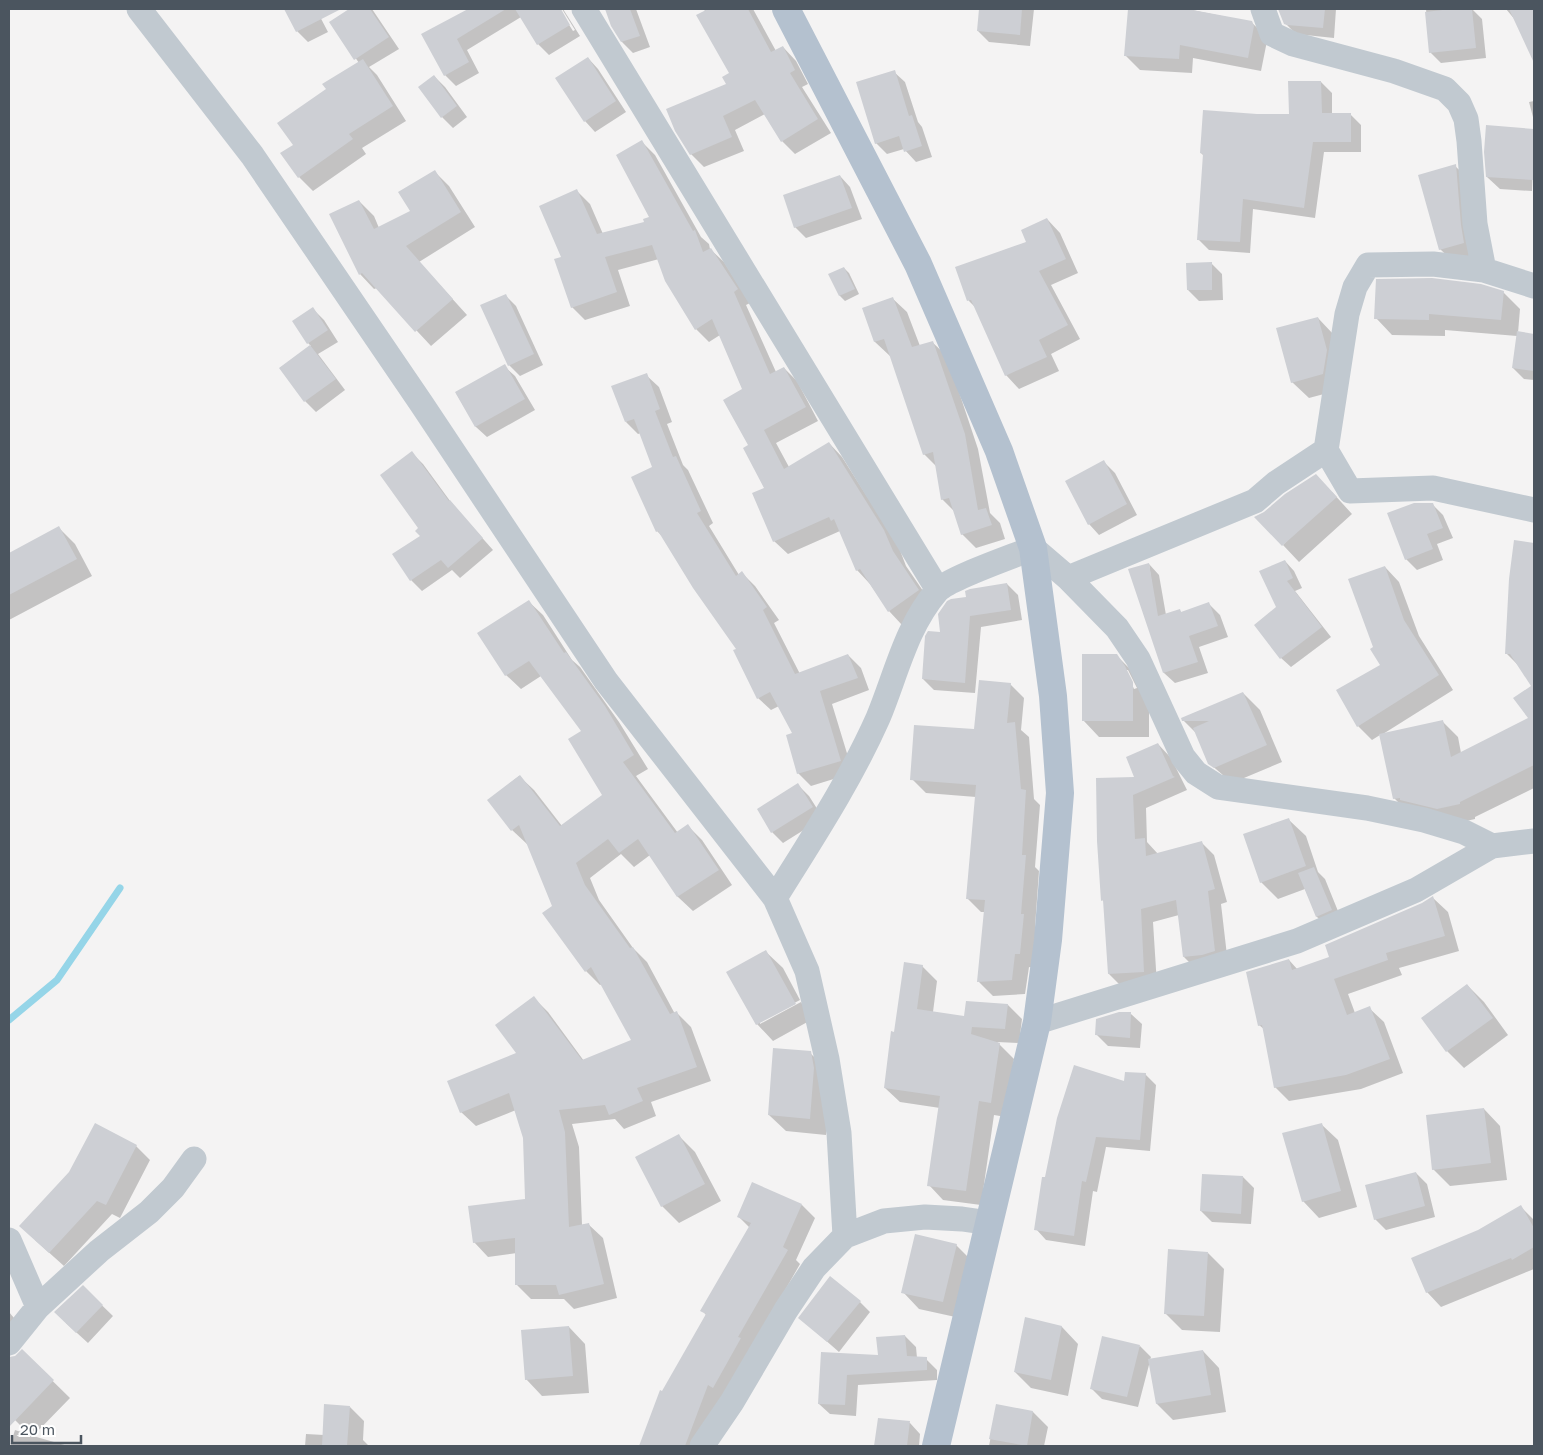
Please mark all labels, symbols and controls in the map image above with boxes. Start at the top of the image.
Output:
scale bar [12,1412,81,1444]
text: 20 m [20,1420,55,1438]

